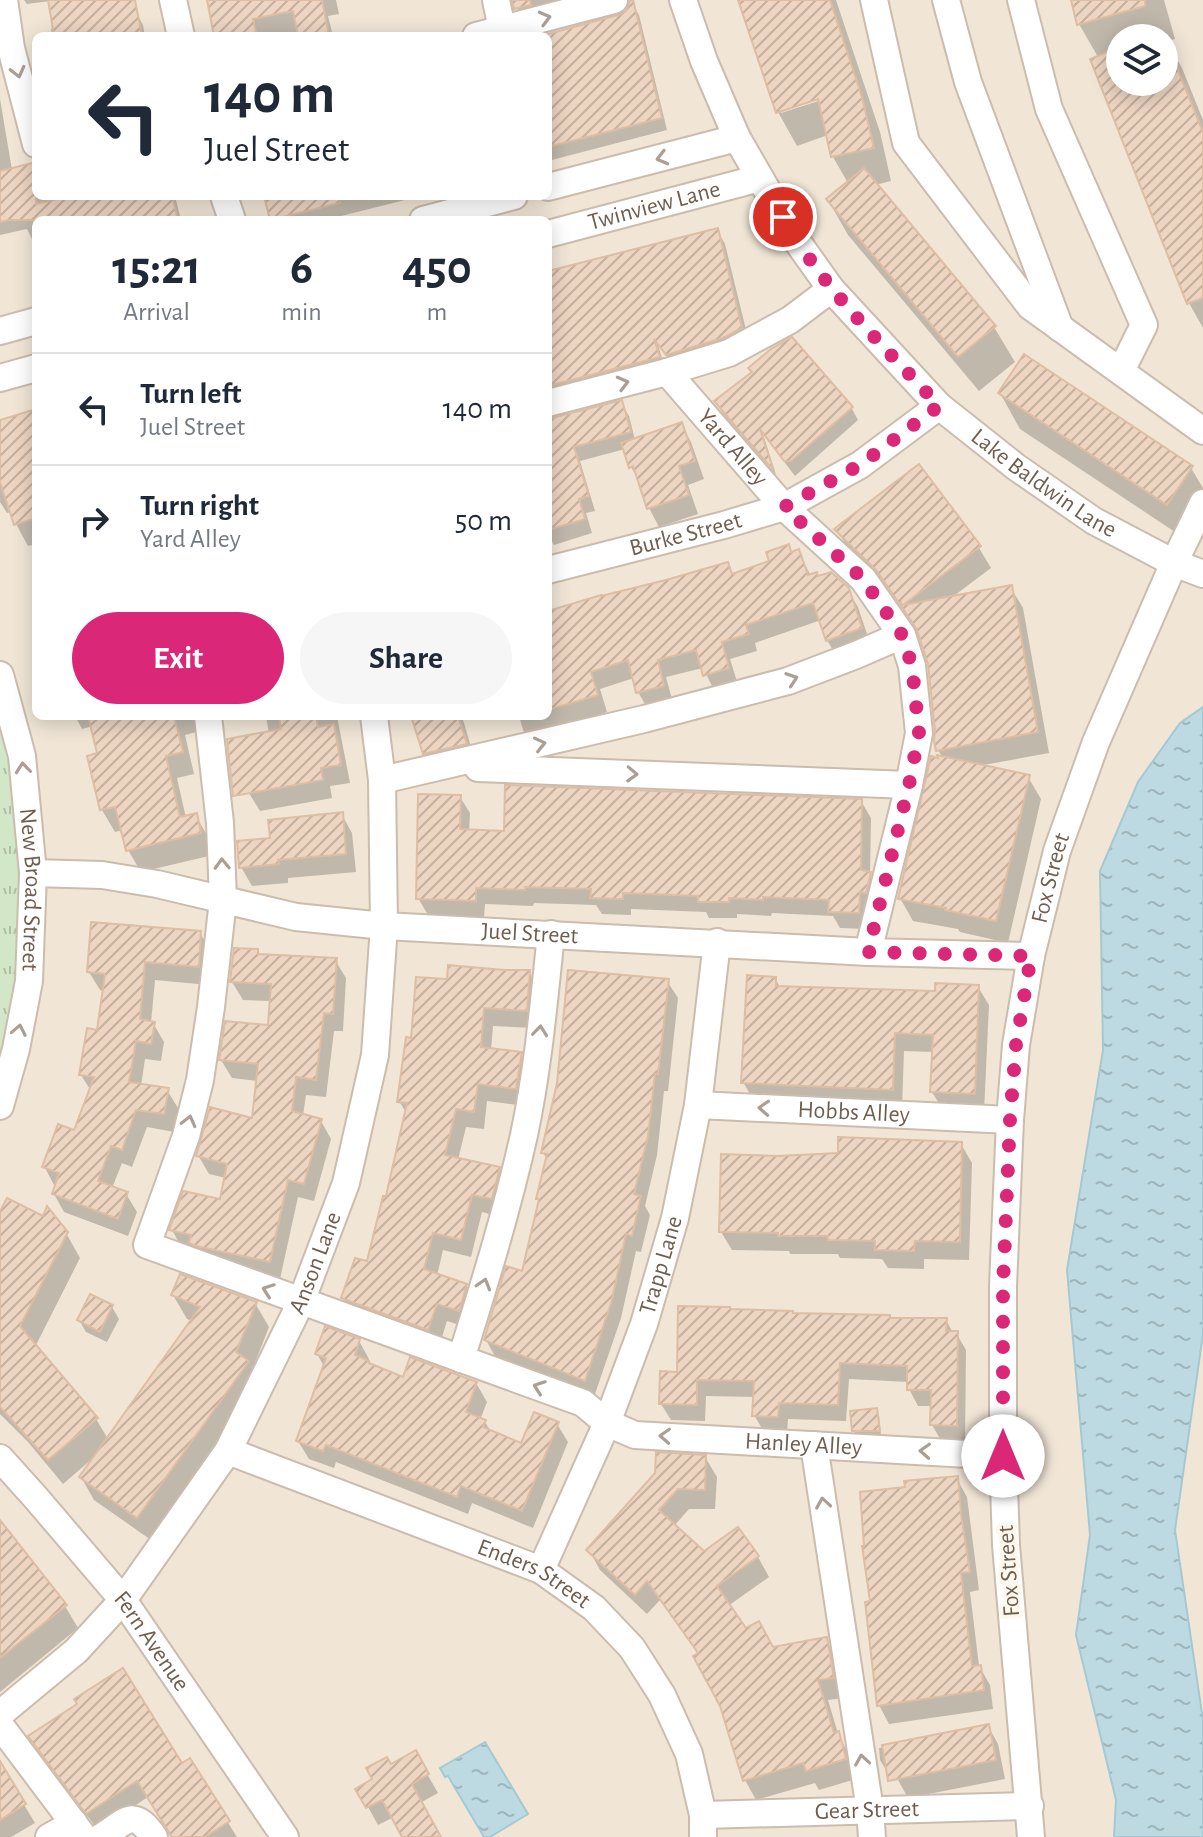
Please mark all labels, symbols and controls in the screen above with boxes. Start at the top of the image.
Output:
one-way arrow [537,11,551,27]
map controls [1106,24,1178,96]
button: layers [1106,24,1178,96]
icon: left [72,64,176,168]
one-way arrow [8,65,25,79]
text: 140 m [204,67,335,123]
text: Juel Street [204,132,349,168]
one-way arrow [655,148,669,165]
street label: Twinview Lane [586,177,723,235]
pin [749,183,817,251]
icon: arrive [761,195,805,239]
text: 15:21 [112,245,201,293]
text: 6 [290,245,313,293]
text: 450 [402,245,472,293]
text: Arrival [123,299,190,325]
text: min [281,299,322,325]
text: m [426,299,447,325]
one-way arrow [616,376,630,393]
text: Turn left [140,379,241,409]
icon: left [72,387,116,431]
text: 140 m [442,394,512,424]
street label: Yard Alley [693,404,772,491]
text: Juel Street [140,414,245,440]
street label: Lake Baldwin Lane [966,424,1120,542]
text: Turn right [140,491,259,521]
icon: right [72,499,116,543]
text: 50 m [455,506,512,536]
street label: Burke Street [627,508,745,561]
text: Yard Alley [140,526,241,552]
button: Exit [72,612,284,704]
button: Share [300,612,512,704]
one-way arrow [784,672,798,688]
one-way arrow [533,736,547,753]
one-way arrow [14,761,31,774]
one-way arrow [626,765,639,782]
street label: New Broad Street [15,807,45,972]
street label: Fox Street [1028,830,1074,926]
one-way arrow [213,857,230,870]
street label: Juel Street [481,919,579,948]
one-way arrow [10,1023,27,1037]
one-way arrow [532,1024,549,1037]
street label: Hobbs Alley [797,1098,911,1127]
one-way arrow [757,1100,770,1117]
one-way arrow [180,1115,197,1129]
street label: Anson Lane [285,1209,346,1318]
street label: Trapp Lane [635,1213,687,1317]
one-way arrow [475,1278,491,1292]
one-way arrow [262,1283,276,1299]
one-way arrow [533,1380,547,1397]
position arrow [961,1414,1045,1498]
one-way arrow [658,1428,671,1445]
street label: Hanley Alley [744,1429,863,1460]
one-way arrow [918,1443,931,1460]
one-way arrow [815,1496,832,1510]
street label: Fox Street [994,1524,1024,1618]
street label: Enders Street [474,1535,595,1613]
street label: Fern Avenue [109,1587,194,1696]
one-way arrow [854,1753,871,1767]
street label: Gear Street [815,1797,920,1824]

